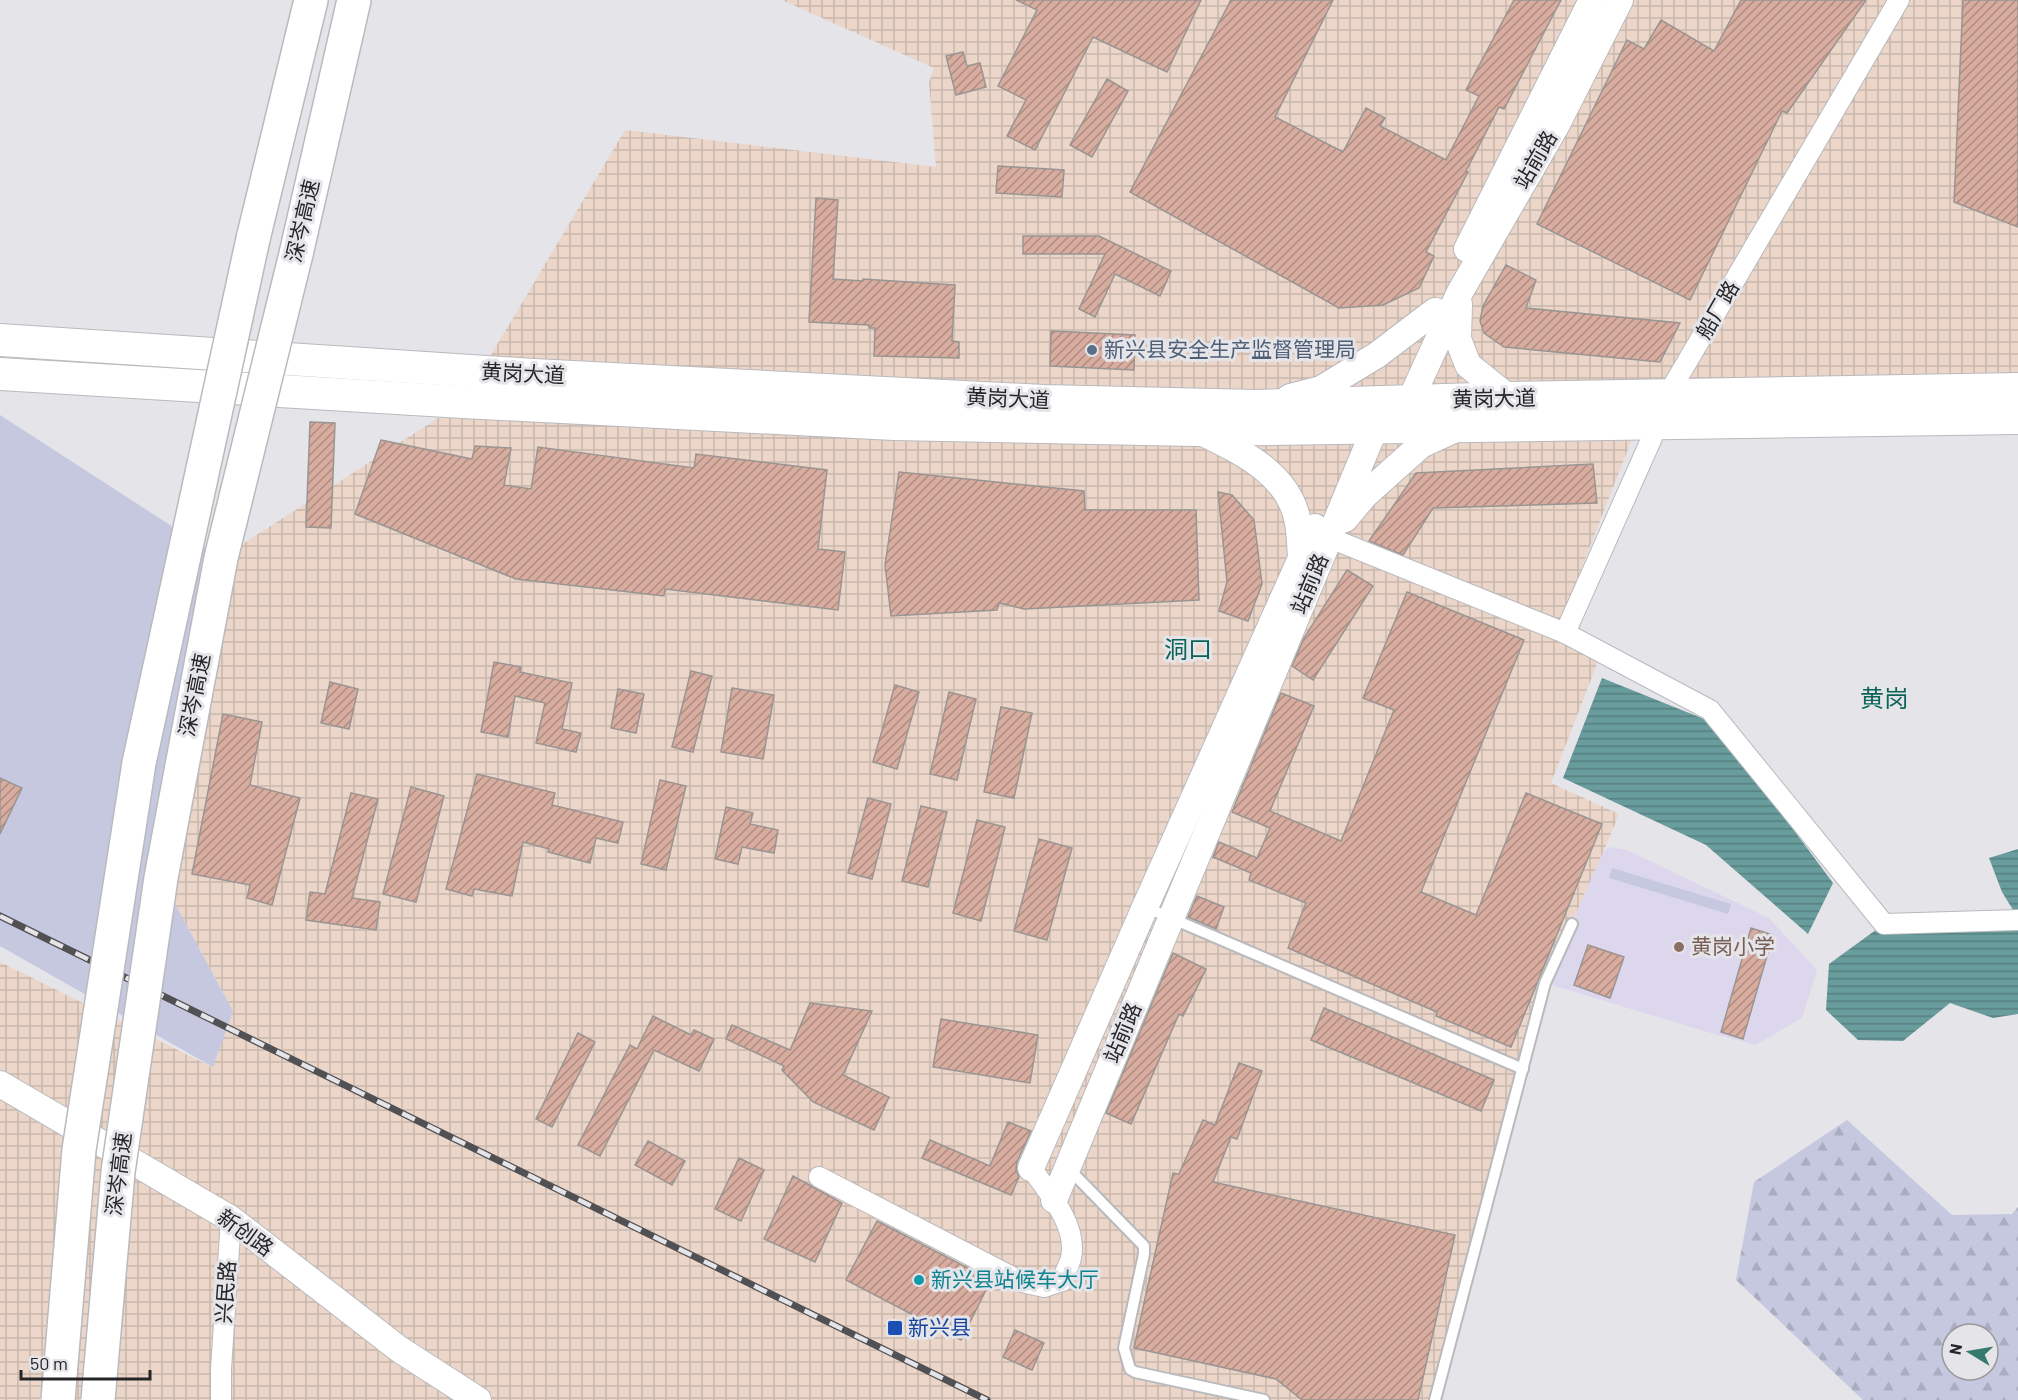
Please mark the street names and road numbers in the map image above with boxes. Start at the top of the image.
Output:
street label: 站前路 [1508,126,1561,193]
street label: 深岑高速 [280,177,323,264]
street label: 船厂路 [1690,276,1743,343]
street label: 黄岗大道 [480,358,566,387]
street label: 黄岗大道 [965,383,1051,412]
street label: 黄岗大道 [1452,384,1536,411]
street label: 站前路 [1285,550,1332,617]
street label: 深岑高速 [173,651,214,738]
street label: 站前路 [1098,999,1145,1066]
street label: 深岑高速 [100,1131,135,1217]
street label: 新创路 [213,1203,279,1260]
street label: 兴民路 [210,1260,239,1324]

